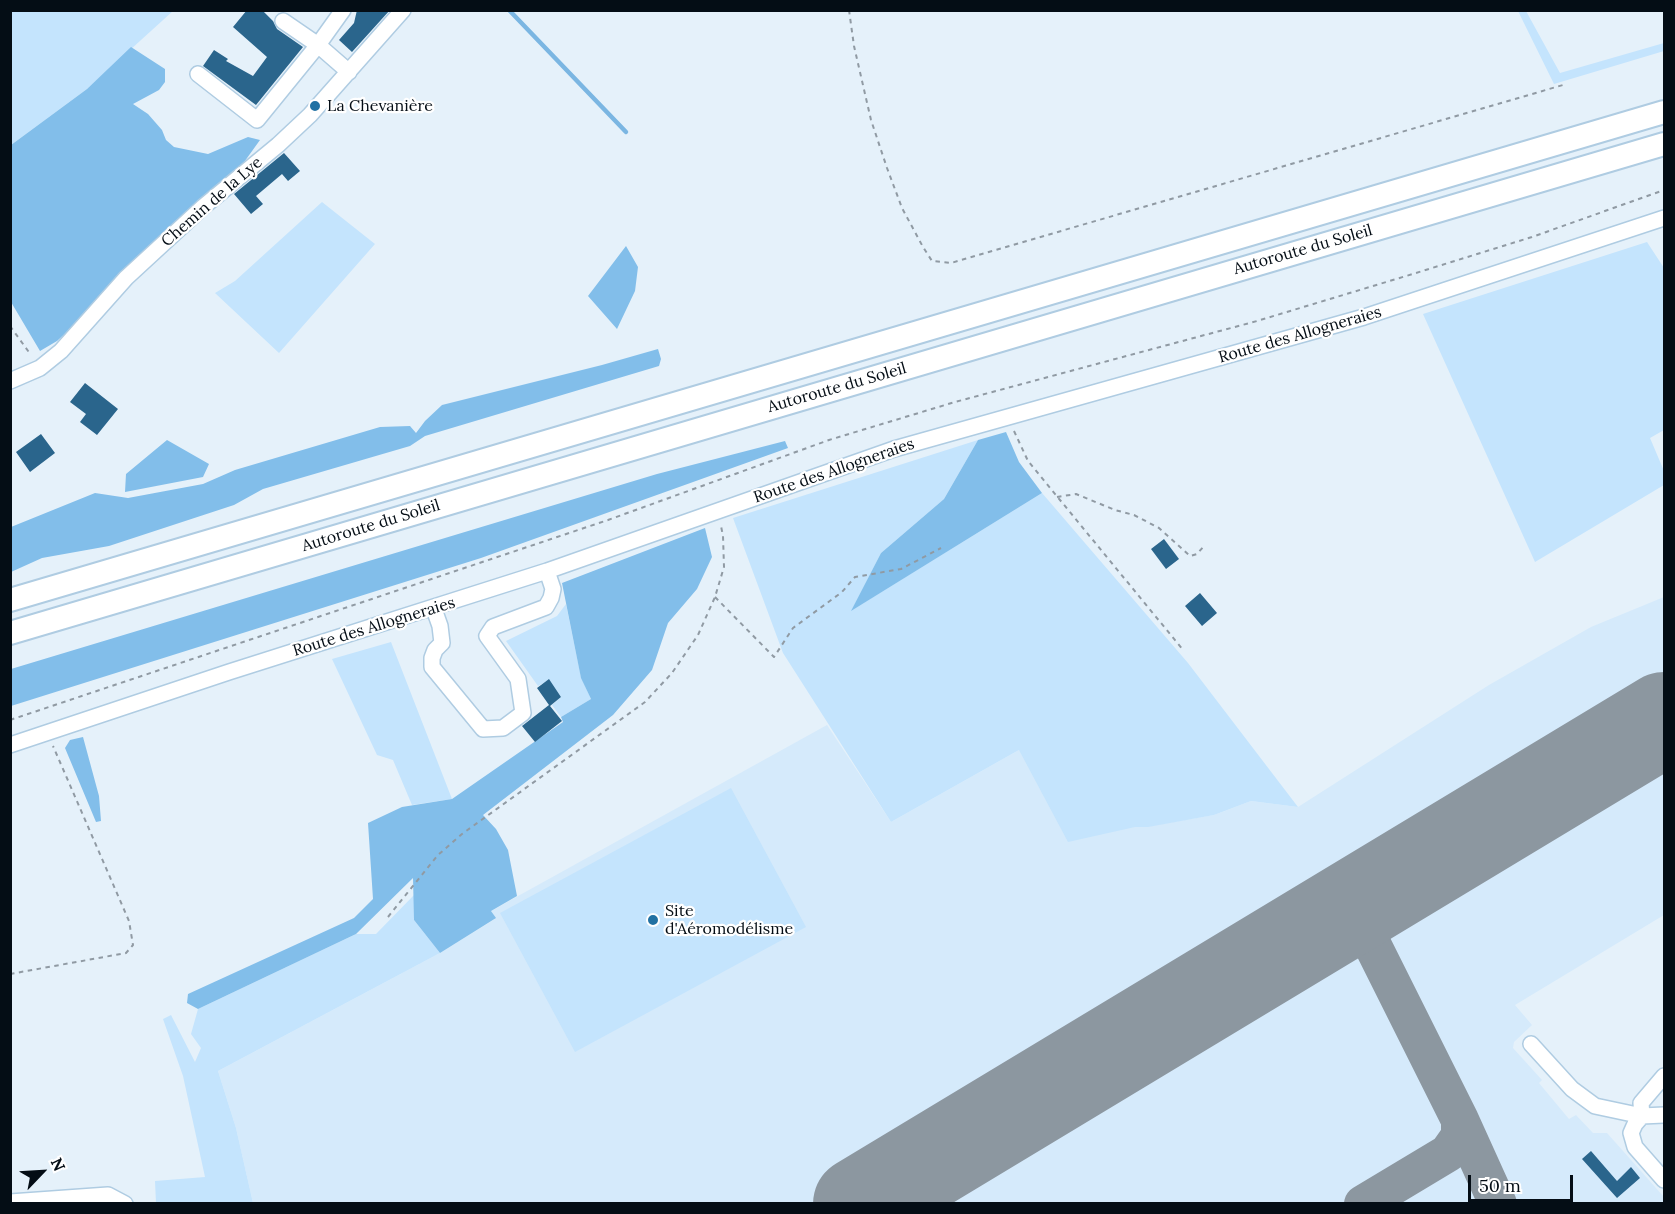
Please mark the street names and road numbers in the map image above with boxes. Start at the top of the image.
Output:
street label: Chemin de la Lye [158,153,266,251]
street label: Autoroute du Soleil [1231,221,1375,279]
street label: Route des Allogneraies [1216,303,1384,367]
street label: Autoroute du Soleil [765,359,909,417]
street label: Route des Allogneraies [751,434,917,508]
street label: Autoroute du Soleil [300,496,442,556]
street label: Route des Allogneraies [291,593,457,661]

